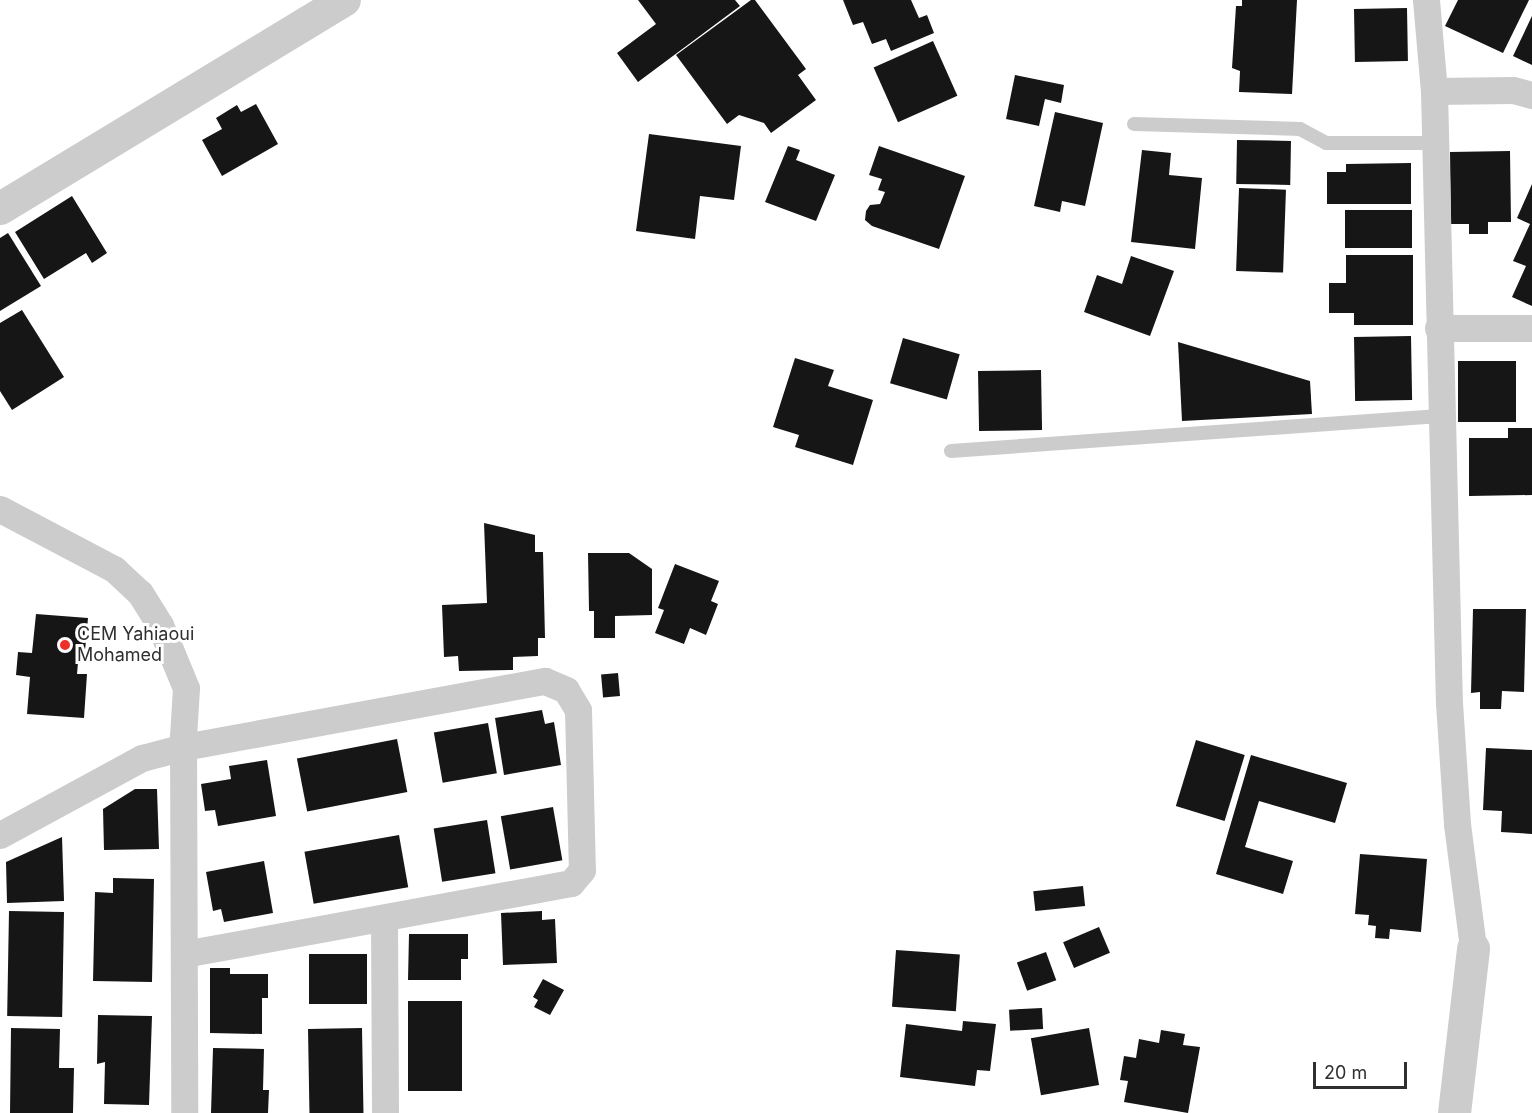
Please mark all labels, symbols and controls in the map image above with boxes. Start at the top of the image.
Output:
place label: CEM Yahiaoui Mohamed [77,624,194,666]
marker: CEM Yahiaoui Mohamed [58,638,72,652]
scale bar [1316,1050,1410,1088]
text: 20 m [1324,1062,1367,1083]

